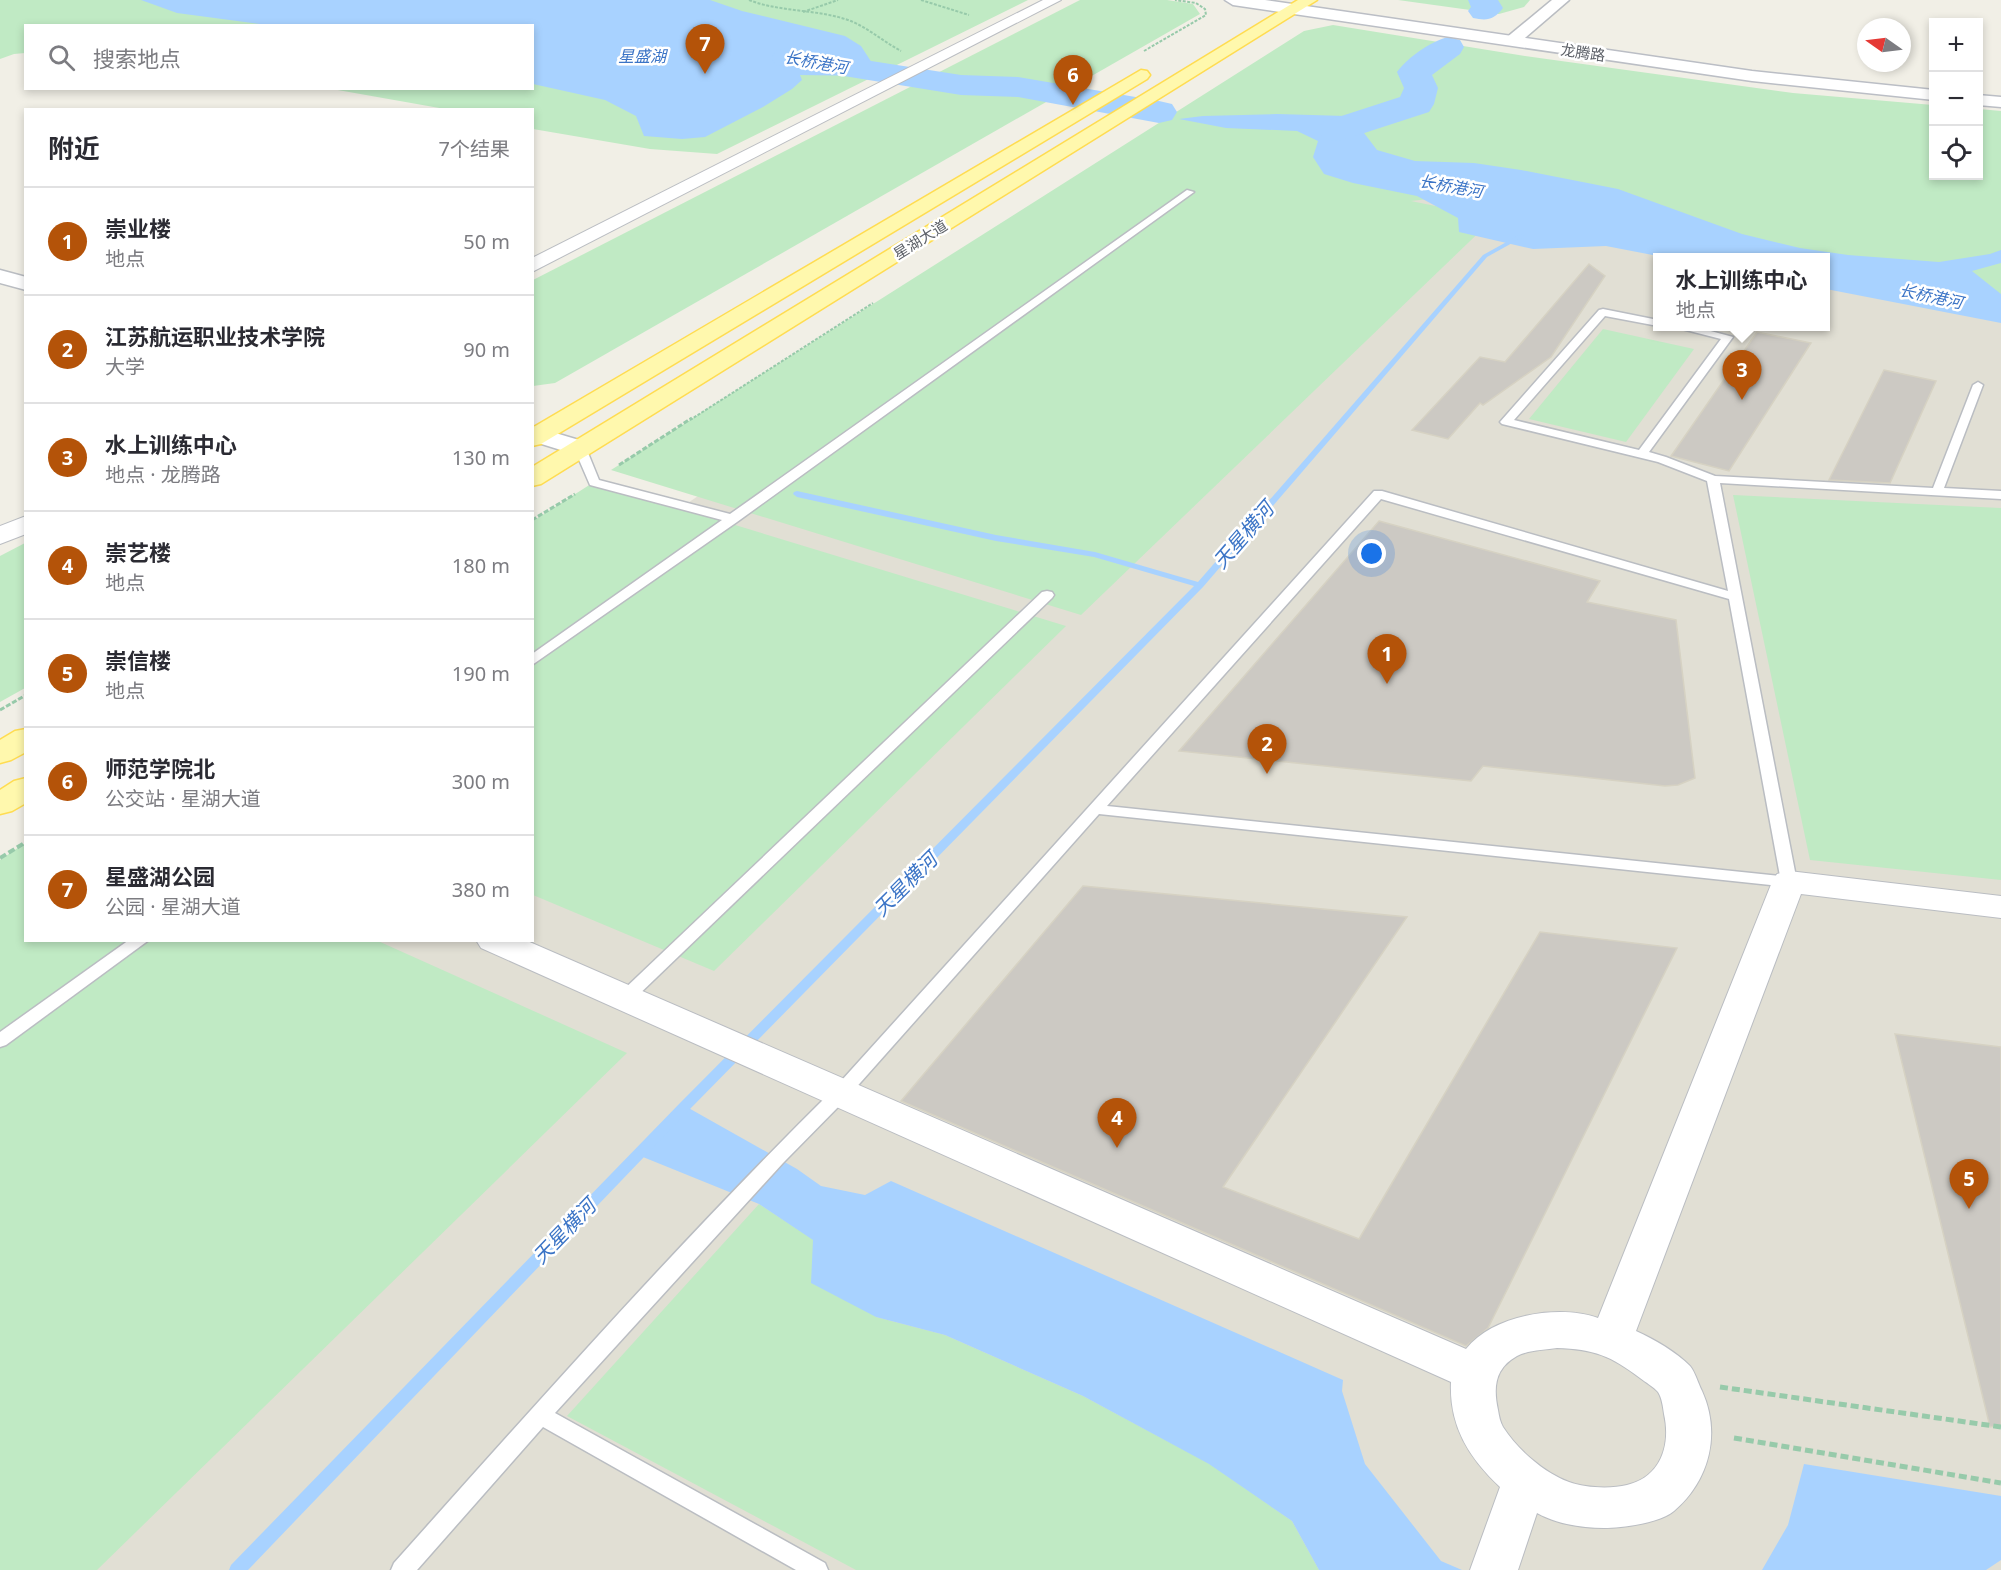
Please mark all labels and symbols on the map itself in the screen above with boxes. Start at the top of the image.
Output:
north arrow [1857,18,1911,72]
pin: 7 [686,25,724,74]
street label: 龙腾路 [1559,39,1607,65]
water label: 星盛湖 [618,45,669,67]
water label: 长桥港河 [783,46,852,79]
pin: 6 [1054,56,1092,105]
water label: 长桥港河 [1418,170,1487,203]
street label: 星湖大道 [889,215,951,263]
water label: 长桥港河 [1897,279,1968,314]
pin: 3 [1722,350,1762,400]
water label: 天星横河 [1207,493,1282,574]
your location [1357,539,1386,568]
pin: 1 [1368,634,1406,684]
pin: 2 [1248,724,1286,774]
water label: 天星横河 [867,843,946,922]
pin: 4 [1098,1098,1136,1148]
pin: 5 [1950,1160,1988,1209]
water label: 天星横河 [527,1190,604,1269]

